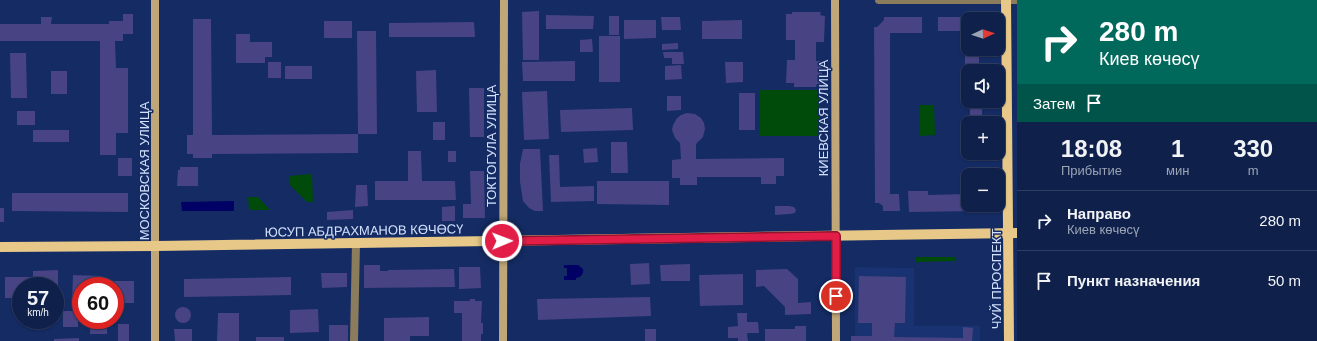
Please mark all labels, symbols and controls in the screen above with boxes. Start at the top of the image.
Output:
north arrow [961,12,1005,56]
map controls [961,12,1005,212]
icon: right [1033,16,1085,68]
text: 280 m [1099,16,1178,47]
text: Киев көчөсү [1099,49,1199,69]
street label: КИЕВСКАЯ УЛИЦА [816,59,831,176]
button: sound [961,64,1005,108]
street label: ТОКТОГУЛА УЛИЦА [484,85,499,207]
icon: arrive [1083,92,1105,114]
text: Затем [1033,95,1075,112]
street label: МОСКОВСКАЯ УЛИЦА [137,101,152,240]
button: + [961,116,1005,160]
text: 18:08 [1061,135,1122,162]
text: 1 [1171,135,1184,162]
text: 330 [1233,135,1273,162]
text: Прибытие [1061,163,1122,178]
text: мин [1166,163,1189,178]
text: m [1248,163,1259,178]
button: − [961,168,1005,212]
text: Направо [1067,205,1131,222]
icon: right [1033,210,1055,232]
text: 280 m [1259,212,1301,229]
position arrow [481,220,523,262]
street label: ЮСУП АБДРАХМАНОВ КӨЧӨСҮ [265,221,464,240]
text: Киев көчөсү [1067,222,1140,237]
street label: ЧУЙ ПРОСПЕКТ [989,229,1004,329]
icon: arrive [1033,270,1055,292]
text: Пункт назначения [1067,272,1200,289]
text: 50 m [1268,272,1301,289]
speed limit sign: 60 [72,277,124,329]
pin [819,279,853,313]
icon: arrive [825,285,847,307]
text: 57 [27,287,49,309]
text: km/h [27,307,49,318]

